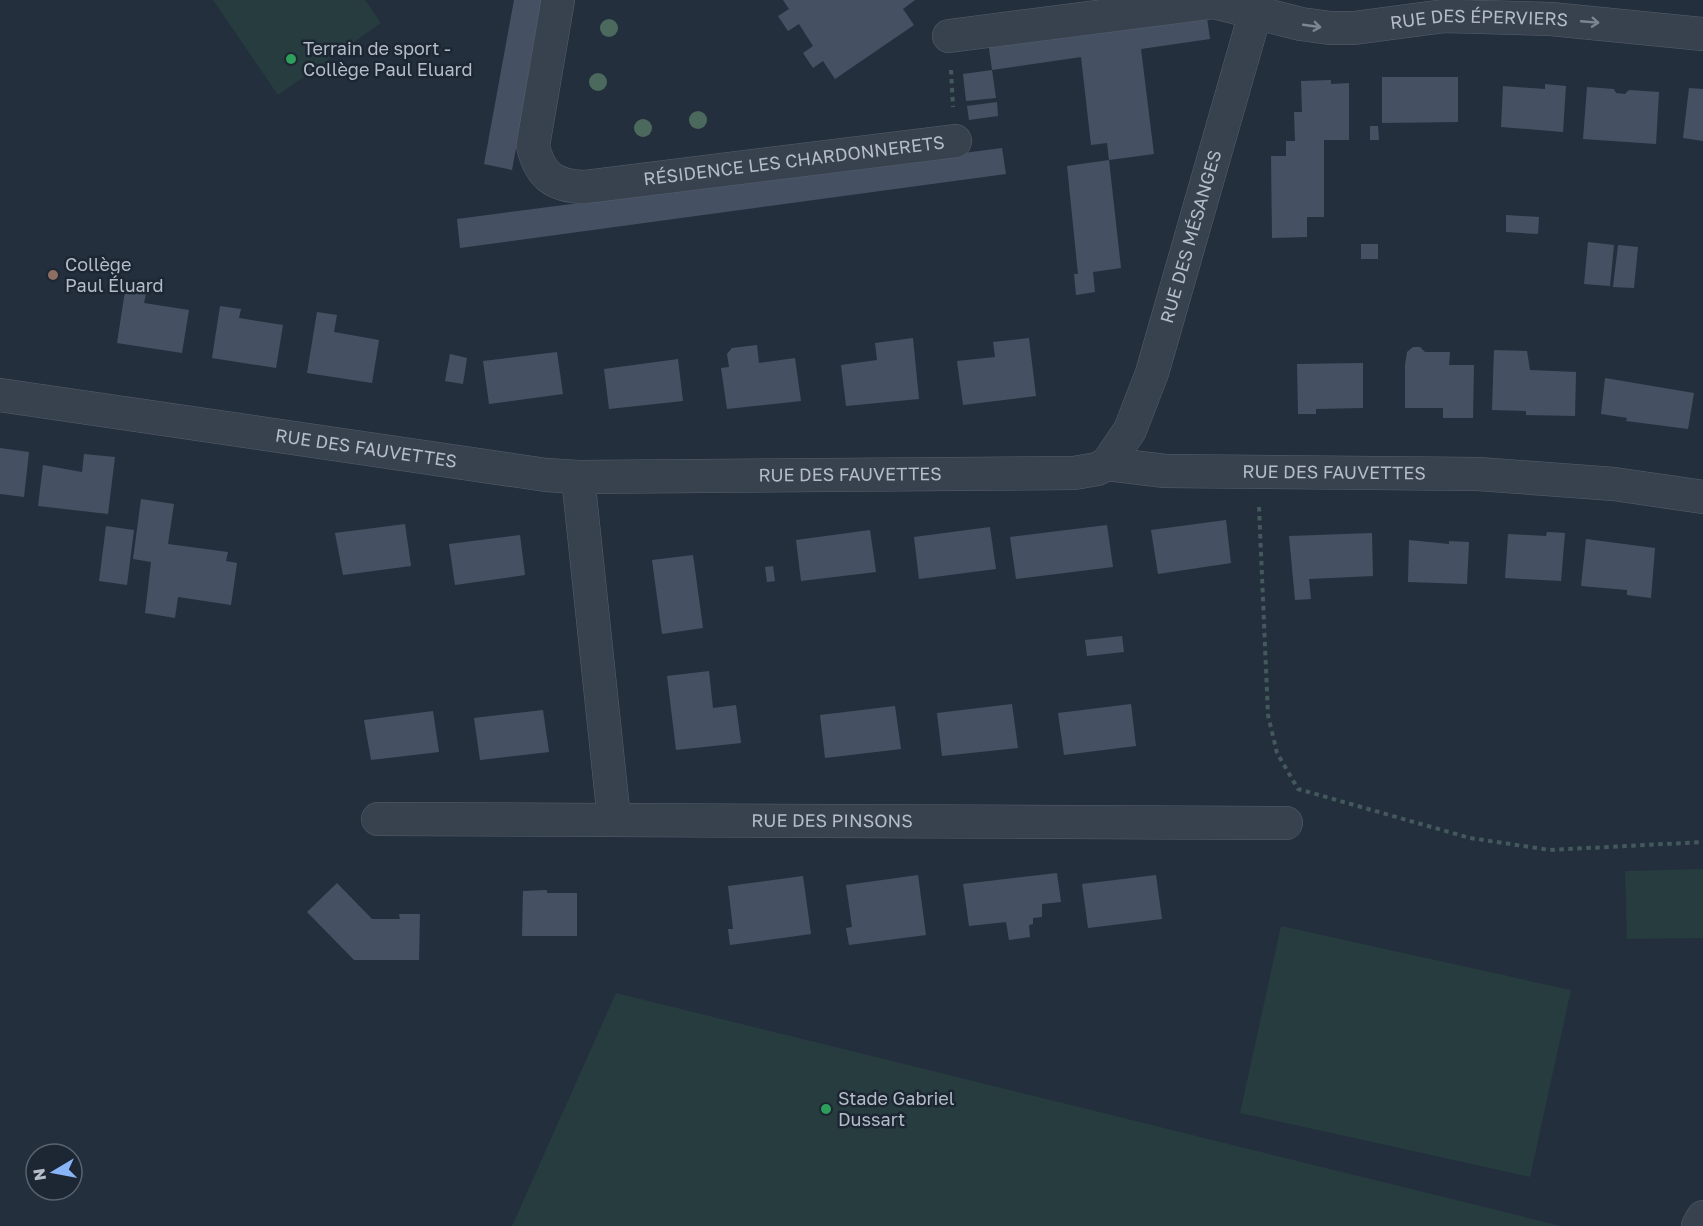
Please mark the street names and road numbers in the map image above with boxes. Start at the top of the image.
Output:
street label: RUE DES ÉPERVIERS [1389,4,1569,33]
street label: RÉSIDENCE LES CHARDONNERETS [642,130,946,190]
street label: RUE DES MÉSANGES [1155,147,1225,325]
street label: RUE DES FAUVETTES [274,423,459,472]
street label: RUE DES FAUVETTES [1242,460,1426,483]
street label: RUE DES FAUVETTES [758,462,942,486]
street label: RUE DES PINSONS [751,809,913,831]

